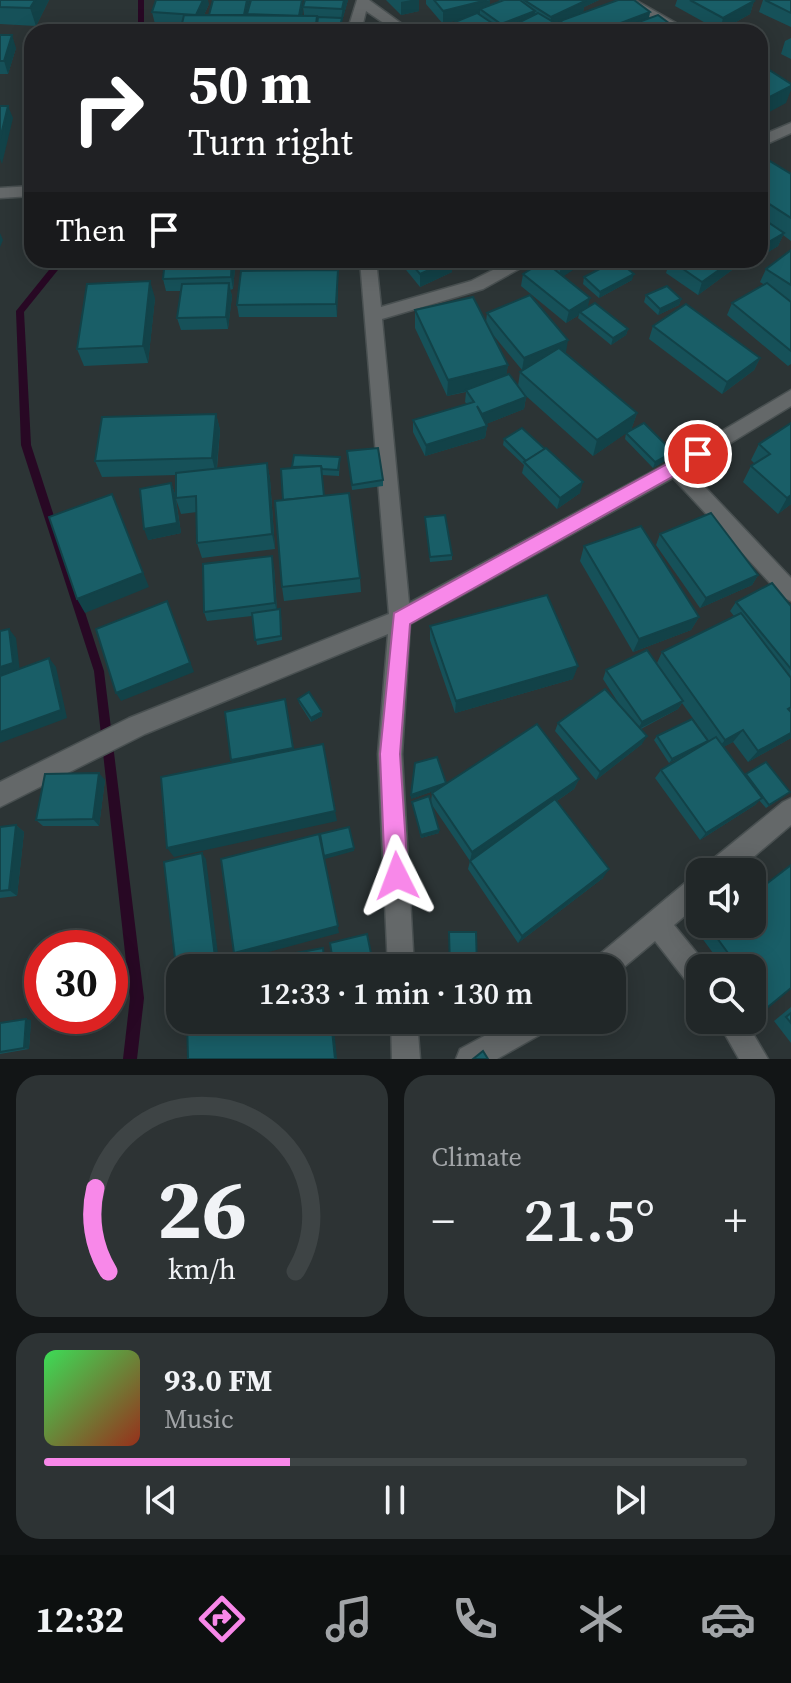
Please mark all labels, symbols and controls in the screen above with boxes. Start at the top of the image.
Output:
text: 50 m [188,45,311,122]
icon: right [56,56,160,160]
text: Turn right [188,118,353,167]
icon: arrive [142,208,186,252]
text: Then [56,210,126,251]
pin [664,420,732,488]
icon: arrive [676,432,720,476]
position arrow [355,834,439,918]
map controls [686,858,766,1034]
button: sound [686,858,766,938]
speed limit sign: 30 [24,930,128,1034]
button: search [686,954,766,1034]
text: 12:33 · 1 min · 130 m [259,973,533,1014]
text: Climate [432,1139,522,1175]
text: 26 [157,1152,247,1266]
text: 21.5° [524,1179,655,1261]
text: − [432,1190,455,1251]
text: + [724,1190,747,1251]
text: km/h [168,1249,236,1289]
text: 93.0 FM [164,1360,272,1401]
text: Music [164,1401,234,1437]
icon: previous [139,1478,183,1522]
icon: pause [373,1478,417,1522]
icon: next [608,1478,652,1522]
icon: directions [194,1591,250,1647]
icon: music [321,1591,377,1647]
icon: phone [447,1591,503,1647]
icon: climate [573,1591,629,1647]
icon: car [700,1591,756,1647]
text: 12:32 [35,1595,124,1644]

